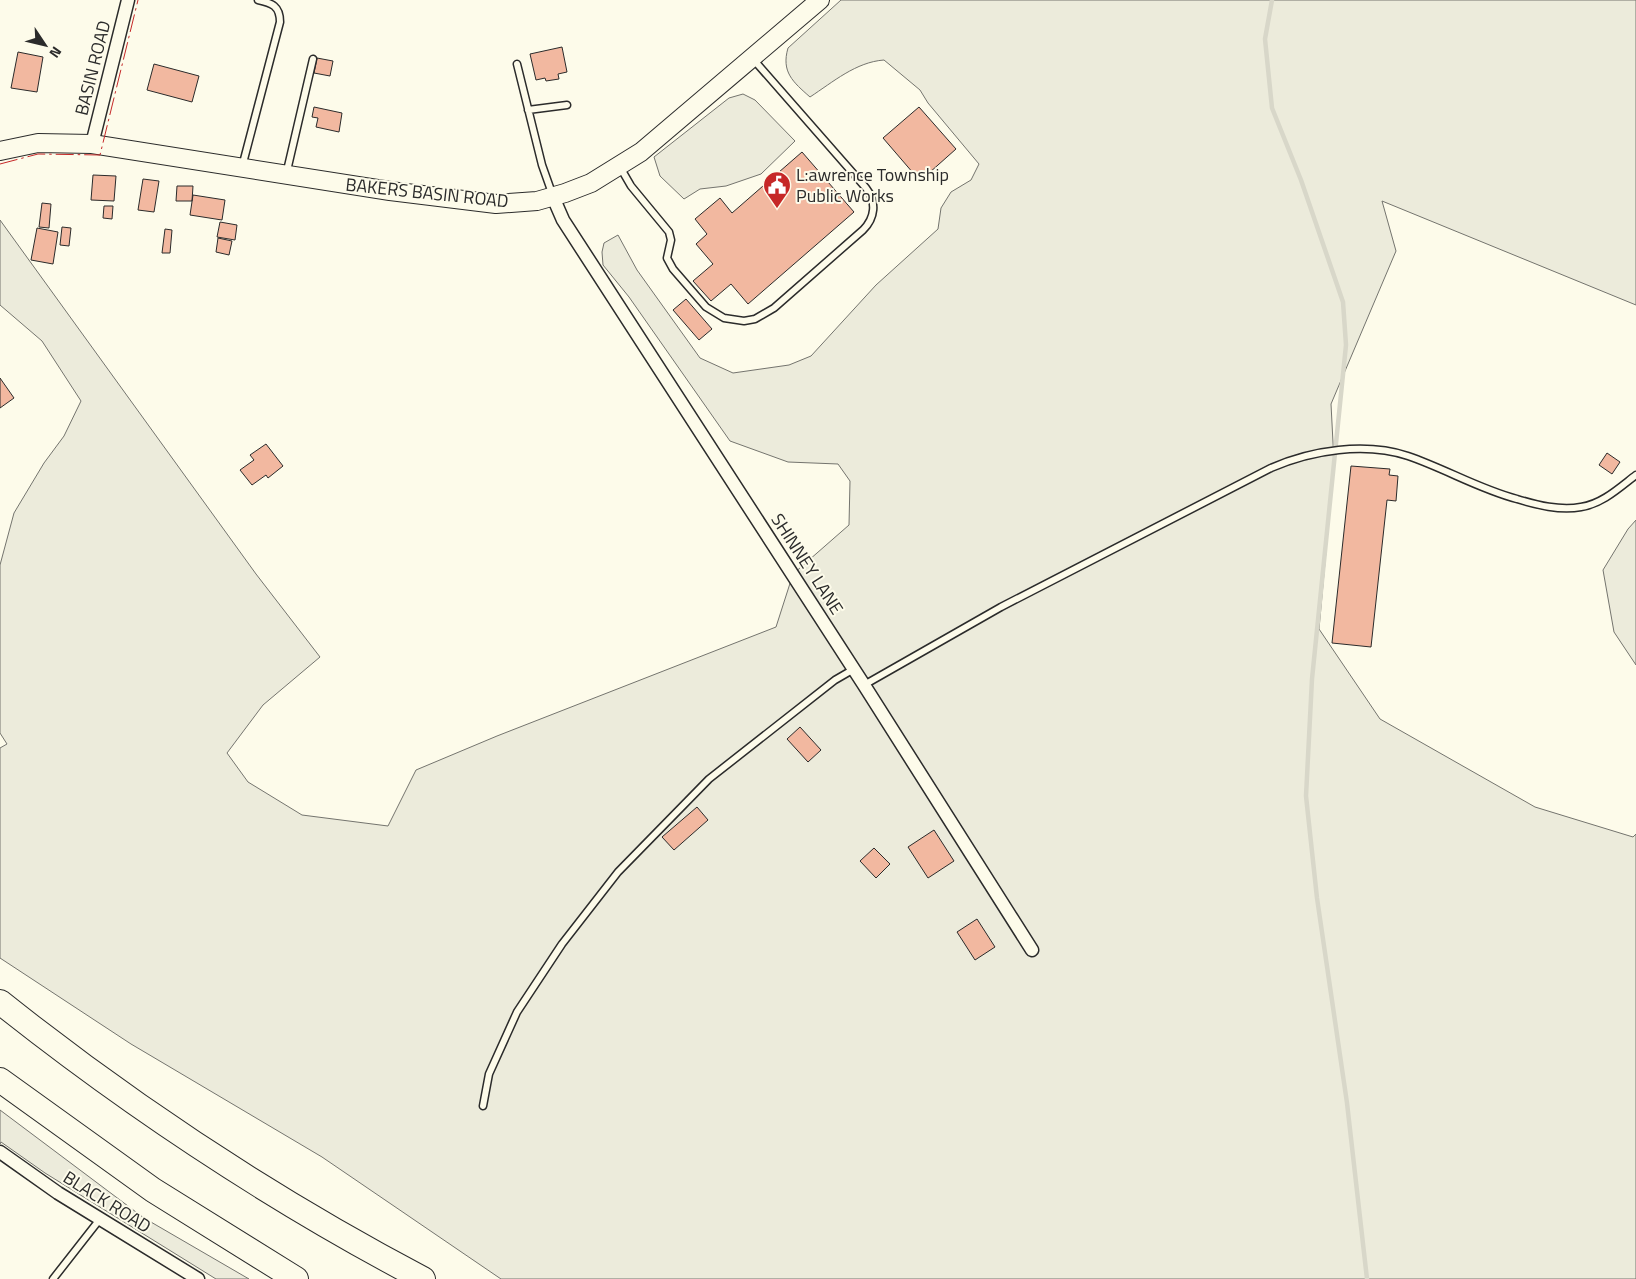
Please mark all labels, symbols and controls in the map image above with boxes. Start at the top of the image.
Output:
street label: BASIN ROAD [68,18,117,118]
north arrow [20,20,70,70]
text: N [45,43,67,63]
place label: L:awrence Township Public Works [796,161,949,209]
public building icon: L:awrence Township Public Works [762,170,792,209]
street label: BAKERS BASIN ROAD [344,171,510,214]
street label: SHINNEY LANE [765,508,850,620]
street label: BLACK ROAD [58,1164,157,1239]

